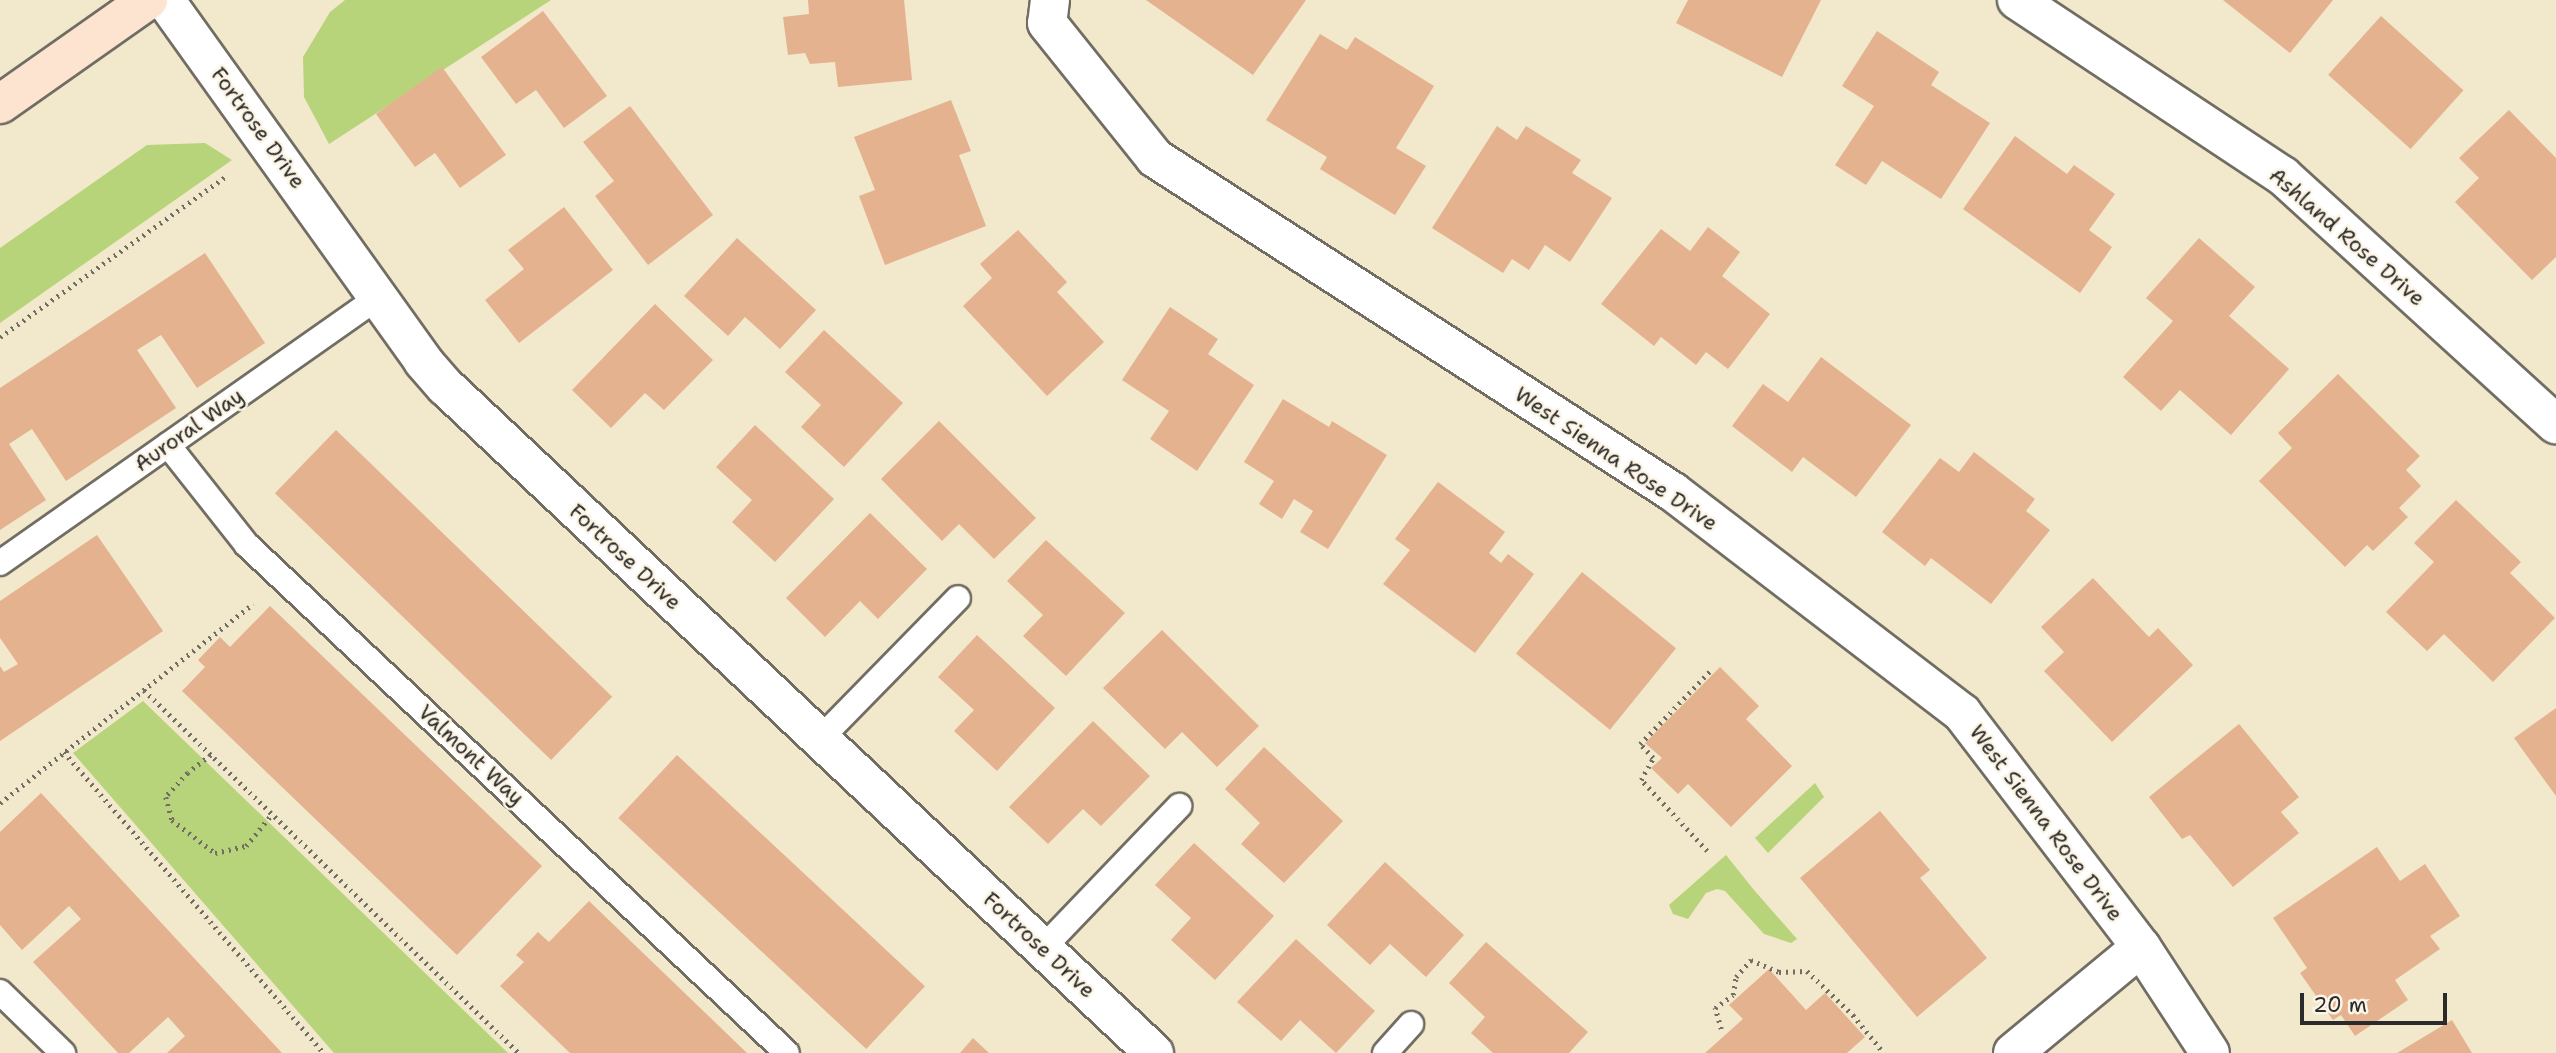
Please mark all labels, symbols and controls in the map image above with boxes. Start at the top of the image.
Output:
street label: Fortrose Drive [206,63,310,193]
street label: Ashland Rose Drive [2264,163,2430,311]
street label: West Sienna Rose Drive [1510,382,1722,536]
street label: Auroral Way [129,383,249,477]
street label: Fortrose Drive [564,499,686,615]
street label: Valmont Way [413,700,529,810]
street label: West Sienna Rose Drive [1964,720,2128,926]
street label: Fortrose Drive [978,887,1100,1003]
scale bar [2304,979,2451,1023]
text: 20 m [2313,991,2367,1019]

